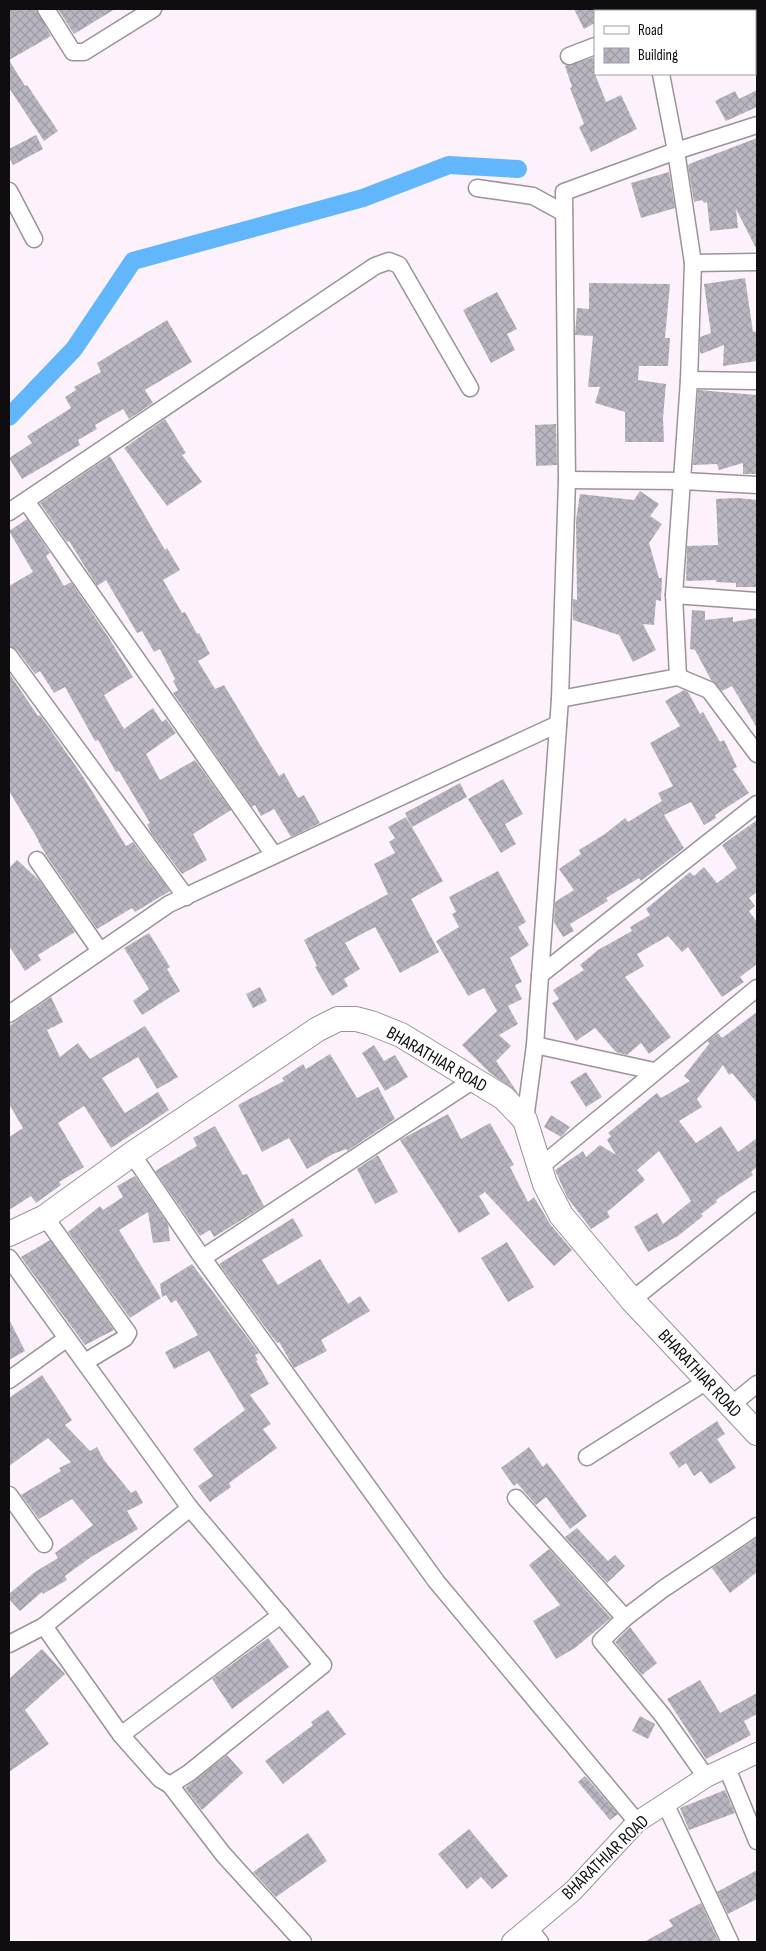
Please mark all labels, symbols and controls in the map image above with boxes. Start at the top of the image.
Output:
legend [594,10,756,75]
text: Road [638,21,663,40]
text: Building [638,46,678,65]
street label: BHARATHIAR ROAD [383,1022,491,1097]
street label: BHARATHIAR ROAD [654,1325,746,1422]
street label: BHARATHIAR ROAD [558,1811,653,1904]

